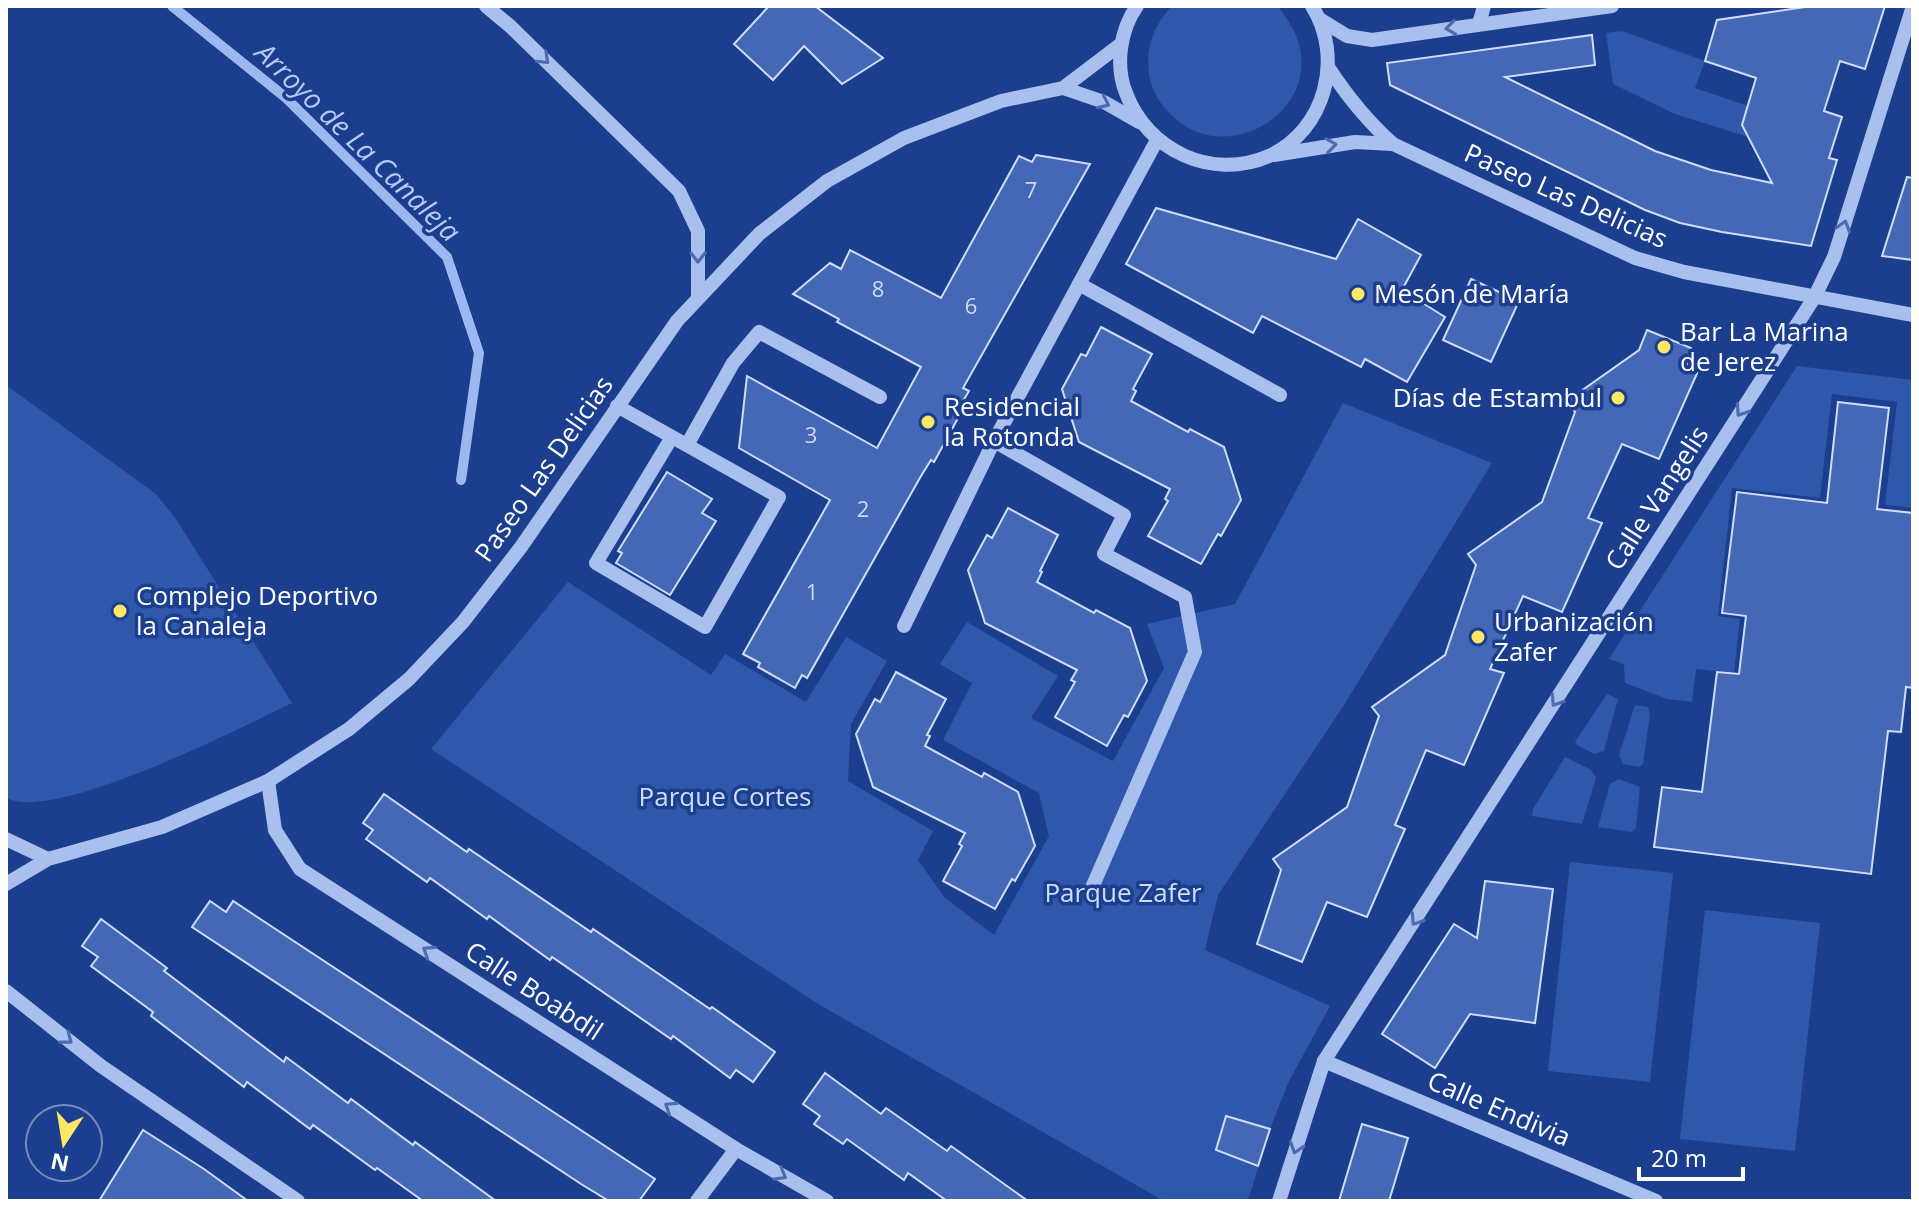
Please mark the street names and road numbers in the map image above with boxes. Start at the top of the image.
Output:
street label: Paseo Las Delicias [1459,134,1674,256]
street label: Paseo Las Delicias [466,368,621,568]
street label: Calle Vangelis [1596,418,1716,577]
street label: Calle Boabdil [459,932,610,1048]
street label: Calle Endivia [1422,1062,1576,1154]

